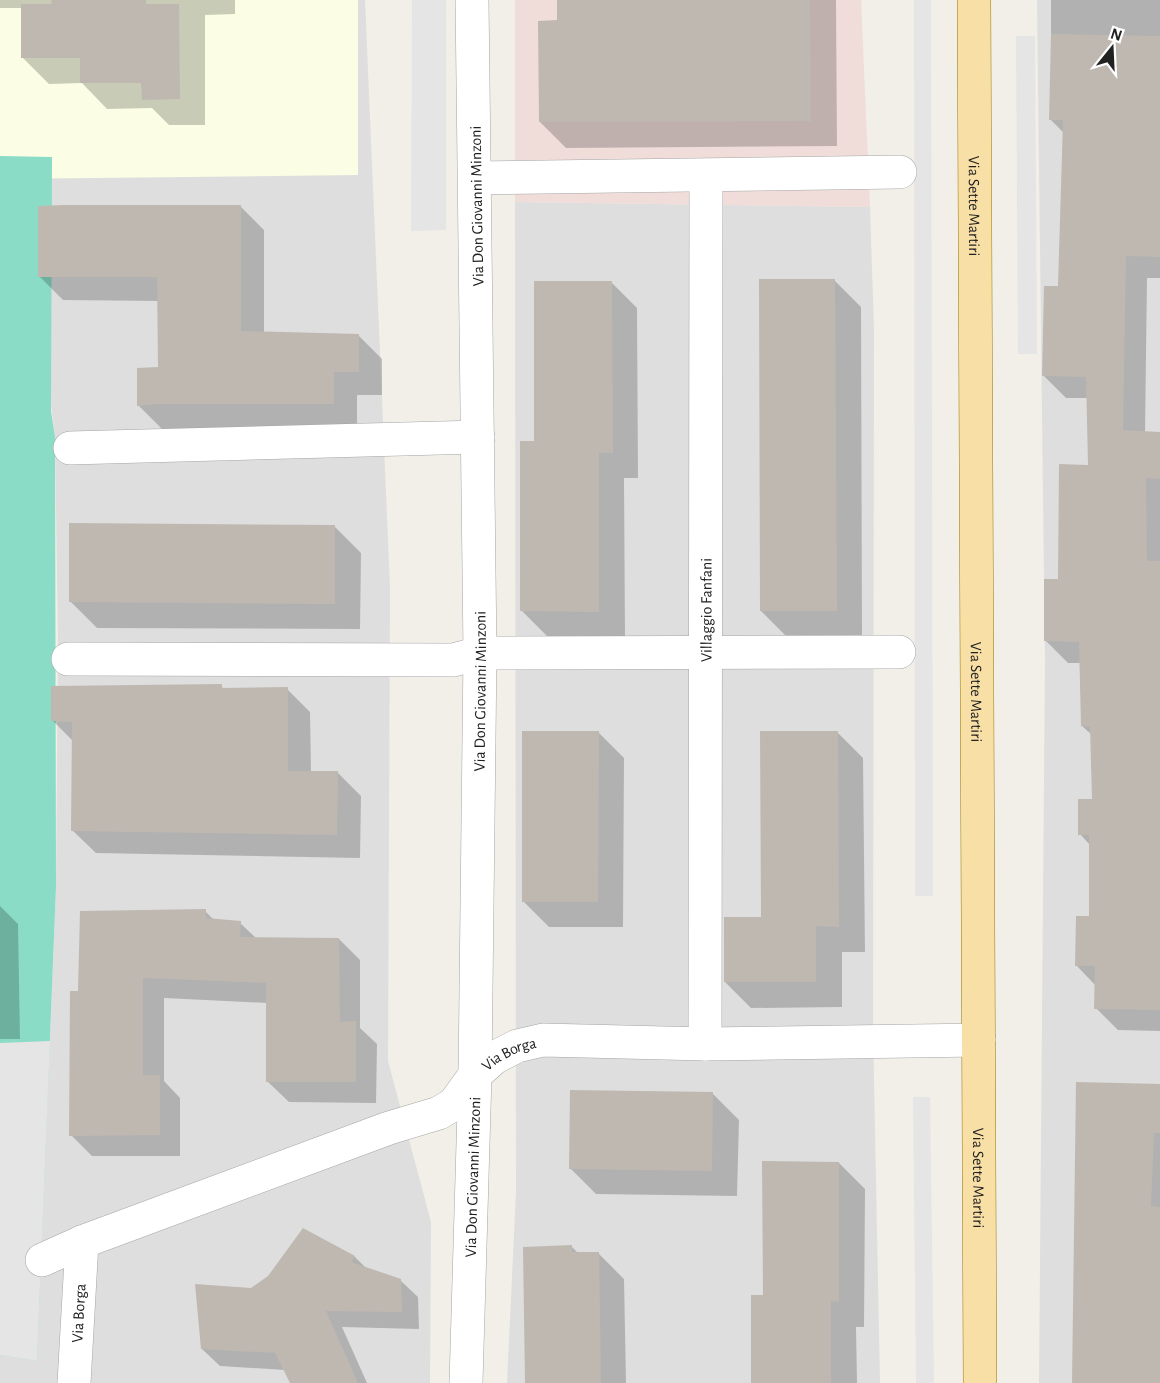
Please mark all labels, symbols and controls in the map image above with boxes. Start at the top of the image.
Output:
north arrow [1082,18,1142,78]
text: N [1109,25,1124,44]
street label: Via Don Giovanni Minzoni [468,126,486,286]
street label: Via Sette Martiri [966,156,982,256]
street label: Villaggio Fanfani [698,558,715,662]
street label: Via Don Giovanni Minzoni [472,611,489,772]
street label: Via Sette Martiri [968,642,984,742]
street label: Via Borga [479,1035,538,1074]
street label: Via Don Giovanni Minzoni [463,1097,483,1258]
street label: Via Sette Martiri [970,1128,986,1228]
street label: Via Borga [69,1283,89,1343]

